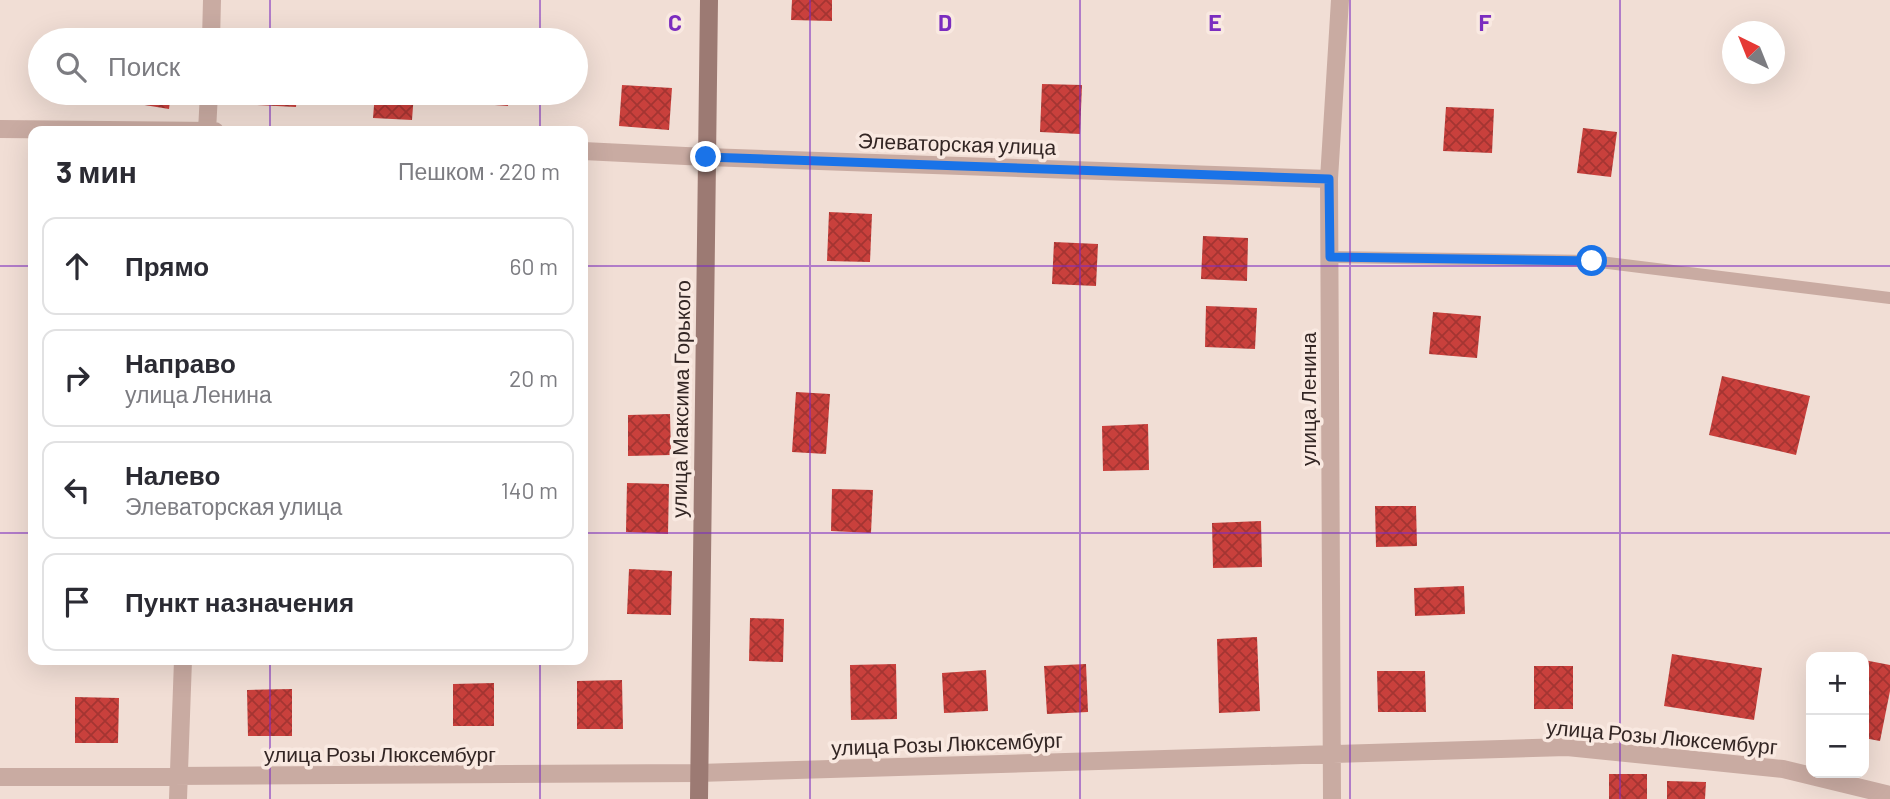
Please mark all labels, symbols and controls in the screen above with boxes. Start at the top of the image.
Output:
text: C [668,8,682,36]
text: D [938,8,952,36]
text: E [1208,8,1222,36]
text: F [1479,8,1492,36]
north arrow [1722,21,1785,84]
search box [28,28,588,105]
icon: search [52,48,90,86]
text: Поиск [108,50,180,81]
street label: Элеваторская улица [857,127,1057,159]
route end [690,141,721,172]
text: 3 мин [56,153,137,189]
text: Пешком · 220 m [398,157,560,185]
route start [1576,245,1607,276]
icon: ahead [58,247,96,285]
text: Прямо [125,250,209,281]
text: 60 m [510,252,558,280]
street label: улица Максима Горького [665,280,695,518]
street label: улица Ленина [1295,332,1320,466]
text: Направо [125,347,236,378]
icon: right [58,359,96,397]
text: 20 m [509,364,558,392]
text: улица Ленина [125,380,272,408]
text: Налево [125,459,220,490]
icon: left [58,471,96,509]
text: 140 m [501,476,558,504]
text: Элеваторская улица [125,492,342,520]
icon: arrive [58,583,96,621]
text: Пункт назначения [125,586,354,617]
map controls [1806,652,1869,778]
button: + [1806,652,1869,715]
street label: улица Розы Люксембург [1545,713,1779,759]
button: − [1806,715,1869,778]
street label: улица Розы Люксембург [831,726,1064,760]
street label: улица Розы Люксембург [264,741,496,766]

